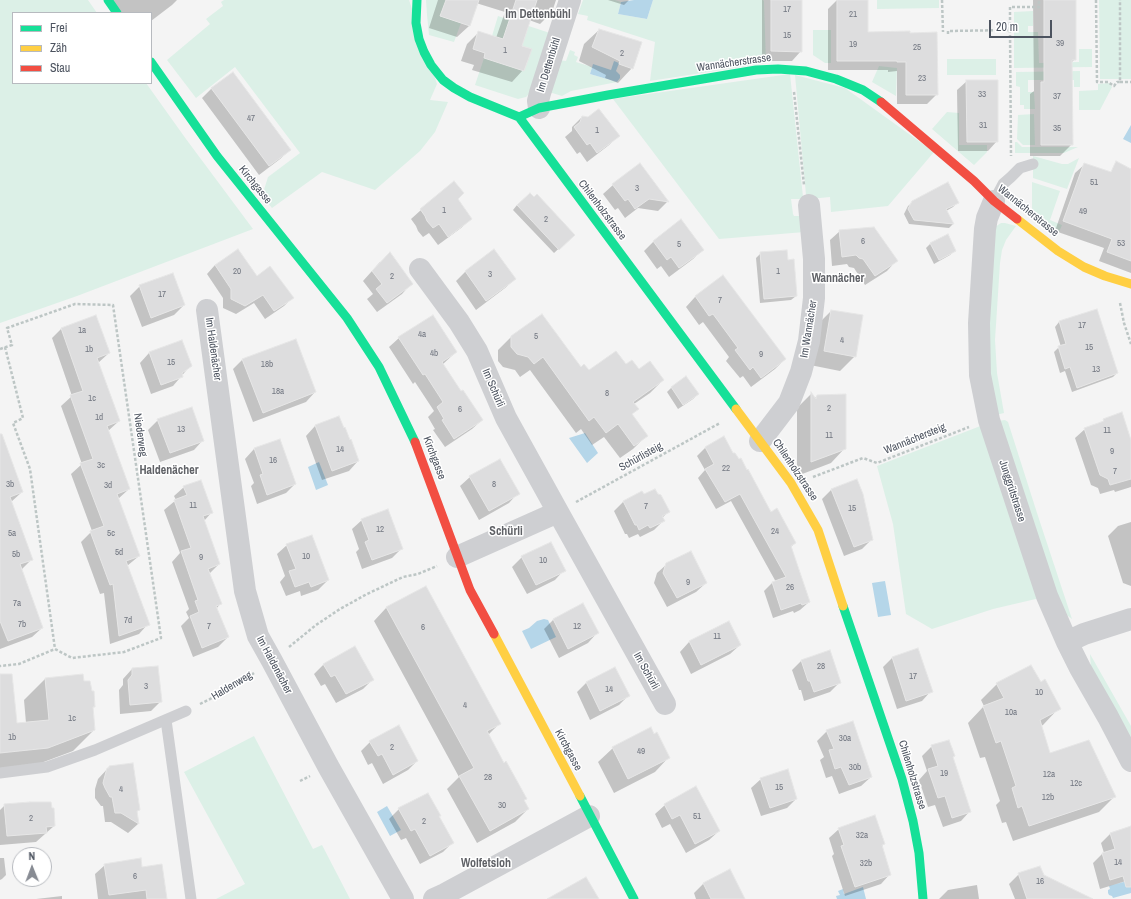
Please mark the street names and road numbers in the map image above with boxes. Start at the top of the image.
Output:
street label: Im Dettenbühl [534,36,564,94]
street label: Wannächerstrasse [696,51,772,75]
street label: Kirchgasse [236,163,274,207]
street label: Chilenholzstrasse [575,177,629,243]
street label: Wannächerstrasse [995,182,1061,240]
street label: Im Wannächer [798,299,820,359]
street label: Im Haldenächer [202,317,224,381]
street label: Im Schürli [479,367,507,409]
street label: Niederweg [130,412,150,458]
street label: Wannächersteig [882,421,948,457]
street label: Kirchgasse [420,435,448,481]
street label: Chilenholzstrasse [769,437,821,503]
street label: Schürlisteig [617,440,665,474]
street label: Junggrütstrasse [996,458,1028,524]
street label: Im Haldenächer [253,634,295,696]
street label: Im Schürli [630,650,662,692]
street label: Haldenweg [209,669,255,703]
street label: Kirchgasse [552,727,584,773]
street label: Chilenholzstrasse [895,739,929,811]

